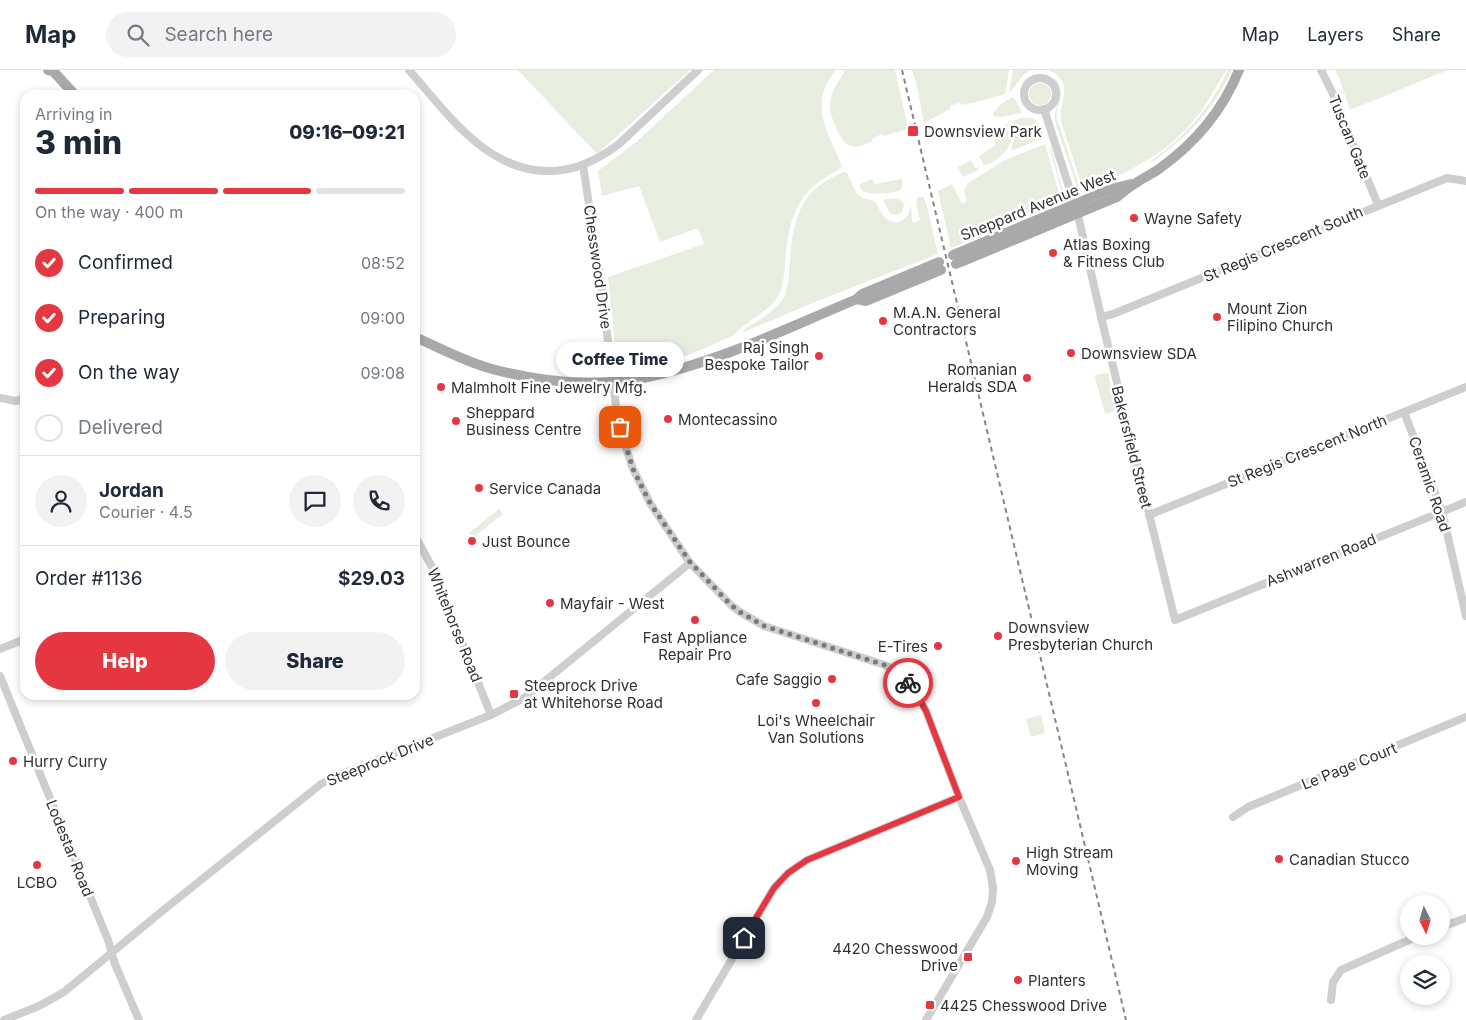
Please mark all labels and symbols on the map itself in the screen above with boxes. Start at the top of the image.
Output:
street label: Tuscan Gate [1325,92,1375,182]
place label: Downsview Park [924,122,1043,141]
marker: Downsview Park [906,124,920,138]
street label: Sheppard Avenue West [958,165,1118,245]
street label: St Regis Crescent South [1200,202,1366,286]
street label: Chesswood Drive [580,204,616,330]
place label: Wayne Safety [1144,209,1243,228]
marker: Wayne Safety [1128,212,1140,224]
place label: Atlas Boxing & Fitness Club [1063,235,1165,271]
marker: Atlas Boxing & Fitness Club [1047,247,1059,259]
place label: Mount Zion Filipino Church [1227,299,1333,335]
place label: M.A.N. General Contractors [893,303,1001,339]
marker: Mount Zion Filipino Church [1211,311,1223,323]
marker: M.A.N. General Contractors [877,315,889,327]
place label: Raj Singh Bespoke Tailor [705,338,809,374]
callout: Coffee Time [556,342,684,377]
place label: Downsview SDA [1081,344,1197,363]
marker: Downsview SDA [1065,347,1077,359]
marker: Raj Singh Bespoke Tailor [813,350,825,362]
place label: Romanian Heralds SDA [928,360,1017,396]
marker: Romanian Heralds SDA [1021,372,1033,384]
place label: Malmholt Fine Jewelry Mfg. [451,378,647,397]
marker: Malmholt Fine Jewelry Mfg. [435,381,447,393]
street label: Bakersfield Street [1108,384,1156,510]
place label: Sheppard Business Centre [466,403,582,439]
pin [599,406,641,448]
place label: Montecassino [678,410,777,429]
street label: St Regis Crescent North [1225,410,1389,492]
marker: Montecassino [662,413,674,425]
marker: Sheppard Business Centre [450,415,462,427]
street label: Ceramic Road [1405,434,1455,534]
place label: Service Canada [489,479,601,498]
marker: Service Canada [473,482,485,494]
street label: Ashwarren Road [1263,529,1379,591]
place label: Just Bounce [482,532,570,551]
marker: Just Bounce [466,535,478,547]
street label: Whitehorse Road [423,565,487,685]
place label: Mayfair - West [560,594,664,613]
marker: Mayfair - West [544,597,556,609]
marker: Fast Appliance Repair Pro [689,614,701,626]
place label: Downsview Presbyterian Church [1008,618,1153,654]
place label: Fast Appliance Repair Pro [643,628,747,664]
marker: Downsview Presbyterian Church [992,630,1004,642]
place label: E-Tires [878,637,928,656]
marker: E-Tires [932,640,944,652]
courier [883,658,933,708]
place label: Cafe Saggio [735,670,822,689]
marker: Cafe Saggio [826,673,838,685]
place label: Steeprock Drive at Whitehorse Road [524,676,663,712]
marker: Steeprock Drive at Whitehorse Road [508,688,520,700]
marker: Loi's Wheelchair Van Solutions [810,697,822,709]
place label: Loi's Wheelchair Van Solutions [757,711,875,747]
street label: Steeprock Drive [324,730,436,790]
street label: Le Page Court [1299,738,1400,794]
place label: Hurry Curry [23,752,108,771]
marker: Hurry Curry [7,755,19,767]
street label: Lodestar Road [42,797,98,899]
place label: High Stream Moving [1026,843,1113,879]
place label: Canadian Stucco [1289,850,1410,869]
marker: Canadian Stucco [1273,853,1285,865]
marker: High Stream Moving [1010,855,1022,867]
marker: LCBO [31,859,43,871]
place label: LCBO [17,873,57,892]
north arrow [1400,895,1450,945]
pin [723,917,765,959]
place label: 4420 Chesswood Drive [832,939,958,975]
marker: 4420 Chesswood Drive [962,951,974,963]
place label: Planters [1028,971,1086,990]
marker: Planters [1012,974,1024,986]
place label: 4425 Chesswood Drive [940,996,1107,1015]
marker: 4425 Chesswood Drive [924,999,936,1011]

